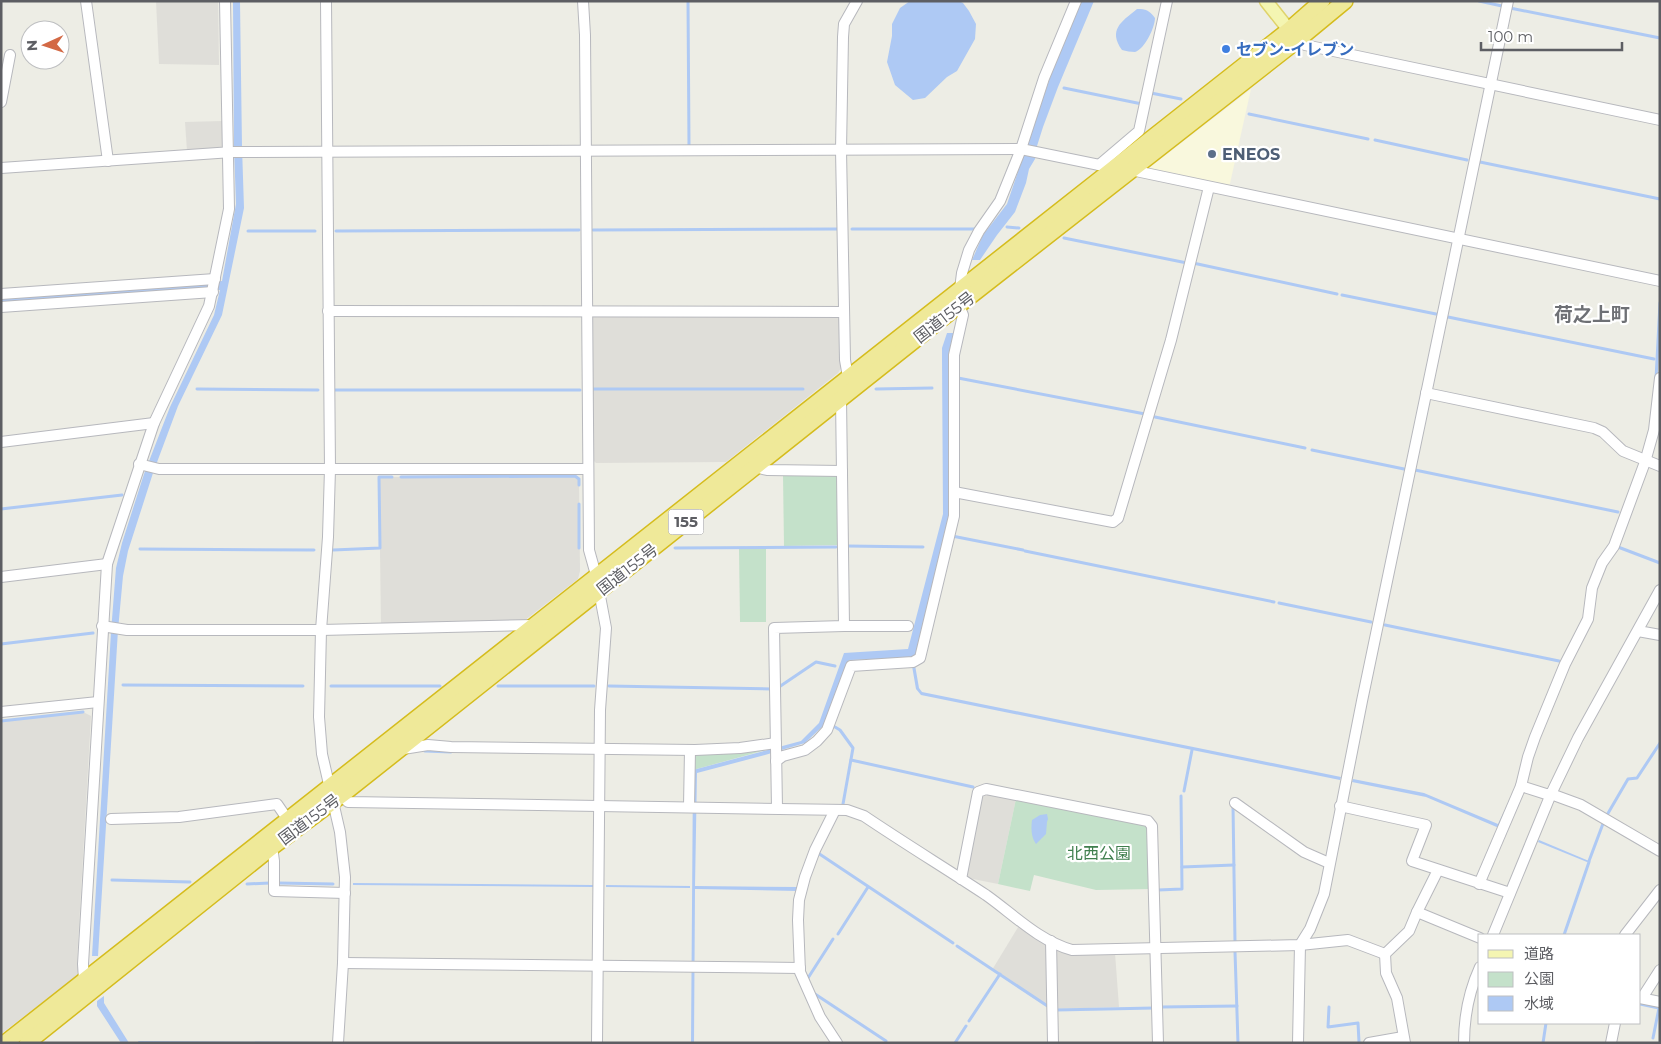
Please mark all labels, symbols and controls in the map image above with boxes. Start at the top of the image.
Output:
north arrow [20,20,70,70]
scale bar [1481,20,1622,52]
text: 100 m [1488,27,1533,46]
text: N [23,40,41,52]
place label: セブン-イレブン [1236,40,1354,59]
marker: セブン-イレブン [1220,43,1232,55]
place label: ENEOS [1222,145,1280,164]
marker: ENEOS [1206,148,1218,160]
street label: 国道155号 [910,288,978,347]
district label: 荷之上町 [1554,303,1630,326]
road number: 155 [668,510,704,534]
street label: 国道155号 [593,540,661,599]
street label: 国道155号 [275,790,344,849]
park label: 北西公園 [1067,844,1131,863]
legend [1478,934,1641,1024]
text: 道路 [1524,944,1554,963]
text: 公園 [1524,969,1554,988]
text: 水域 [1524,994,1554,1013]

